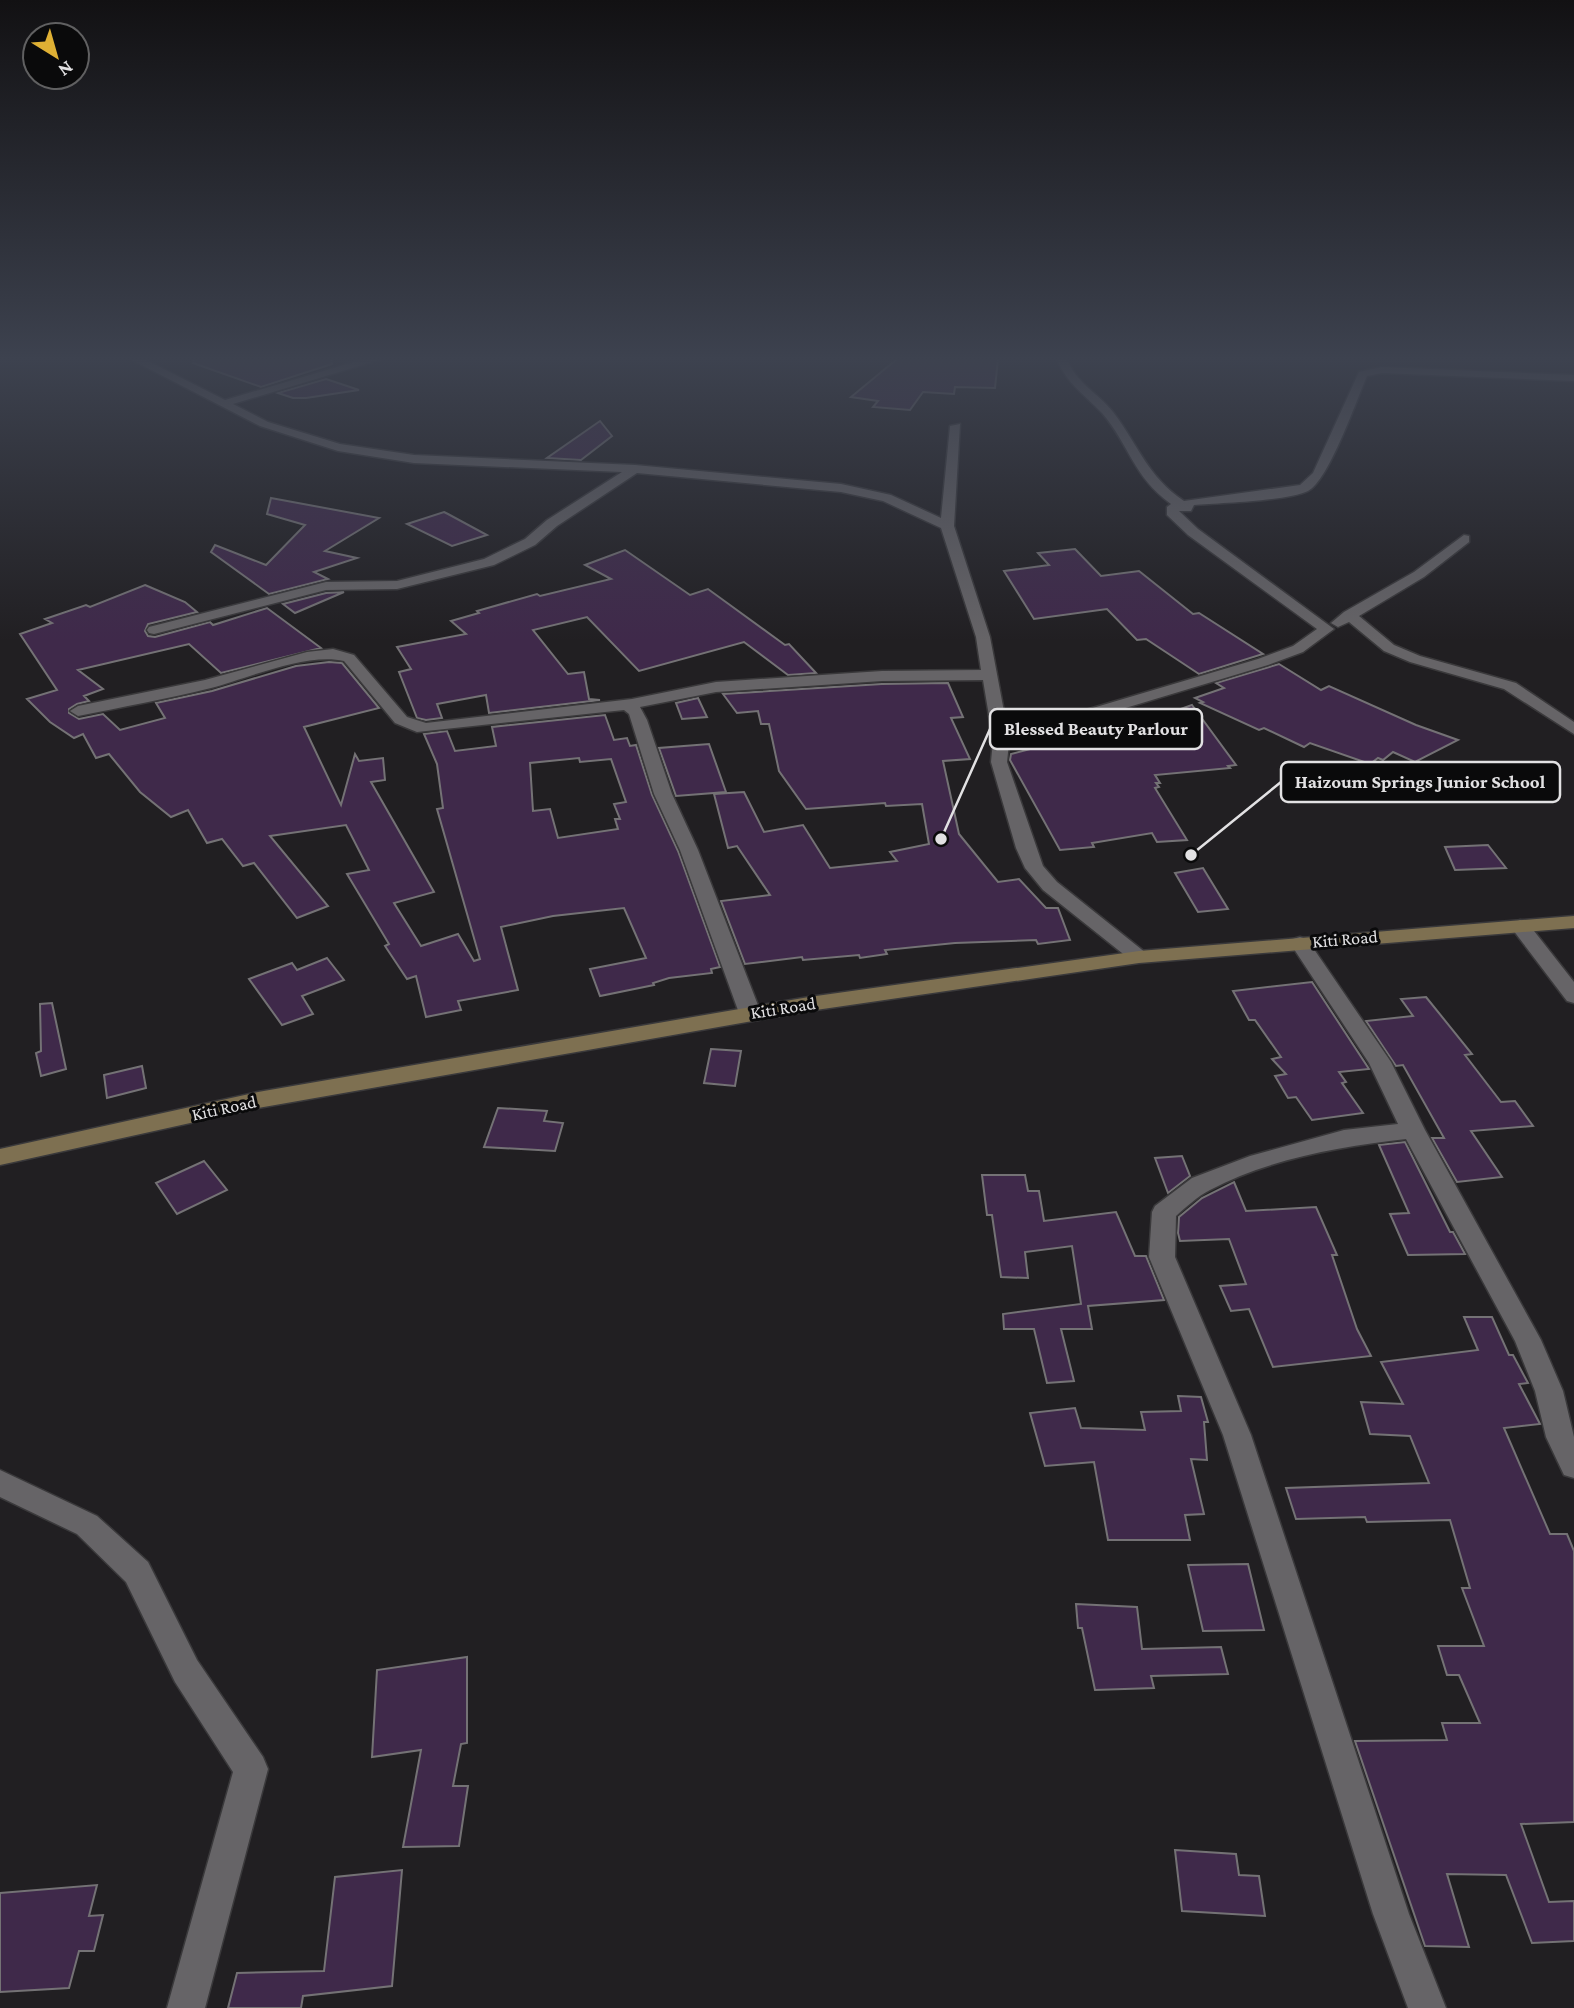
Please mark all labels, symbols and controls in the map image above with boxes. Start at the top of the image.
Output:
north arrow [21,21,91,91]
text: N [54,57,77,81]
callout: Blessed Beauty Parlour [990,709,1202,749]
text: Blessed Beauty Parlour [1004,718,1188,739]
callout: Haizoum Springs Junior School [1281,762,1560,802]
text: Haizoum Springs Junior School [1295,771,1546,792]
street label: Kiti Road [1311,926,1379,952]
street label: Kiti Road [749,993,817,1023]
street label: Kiti Road [190,1091,259,1125]

